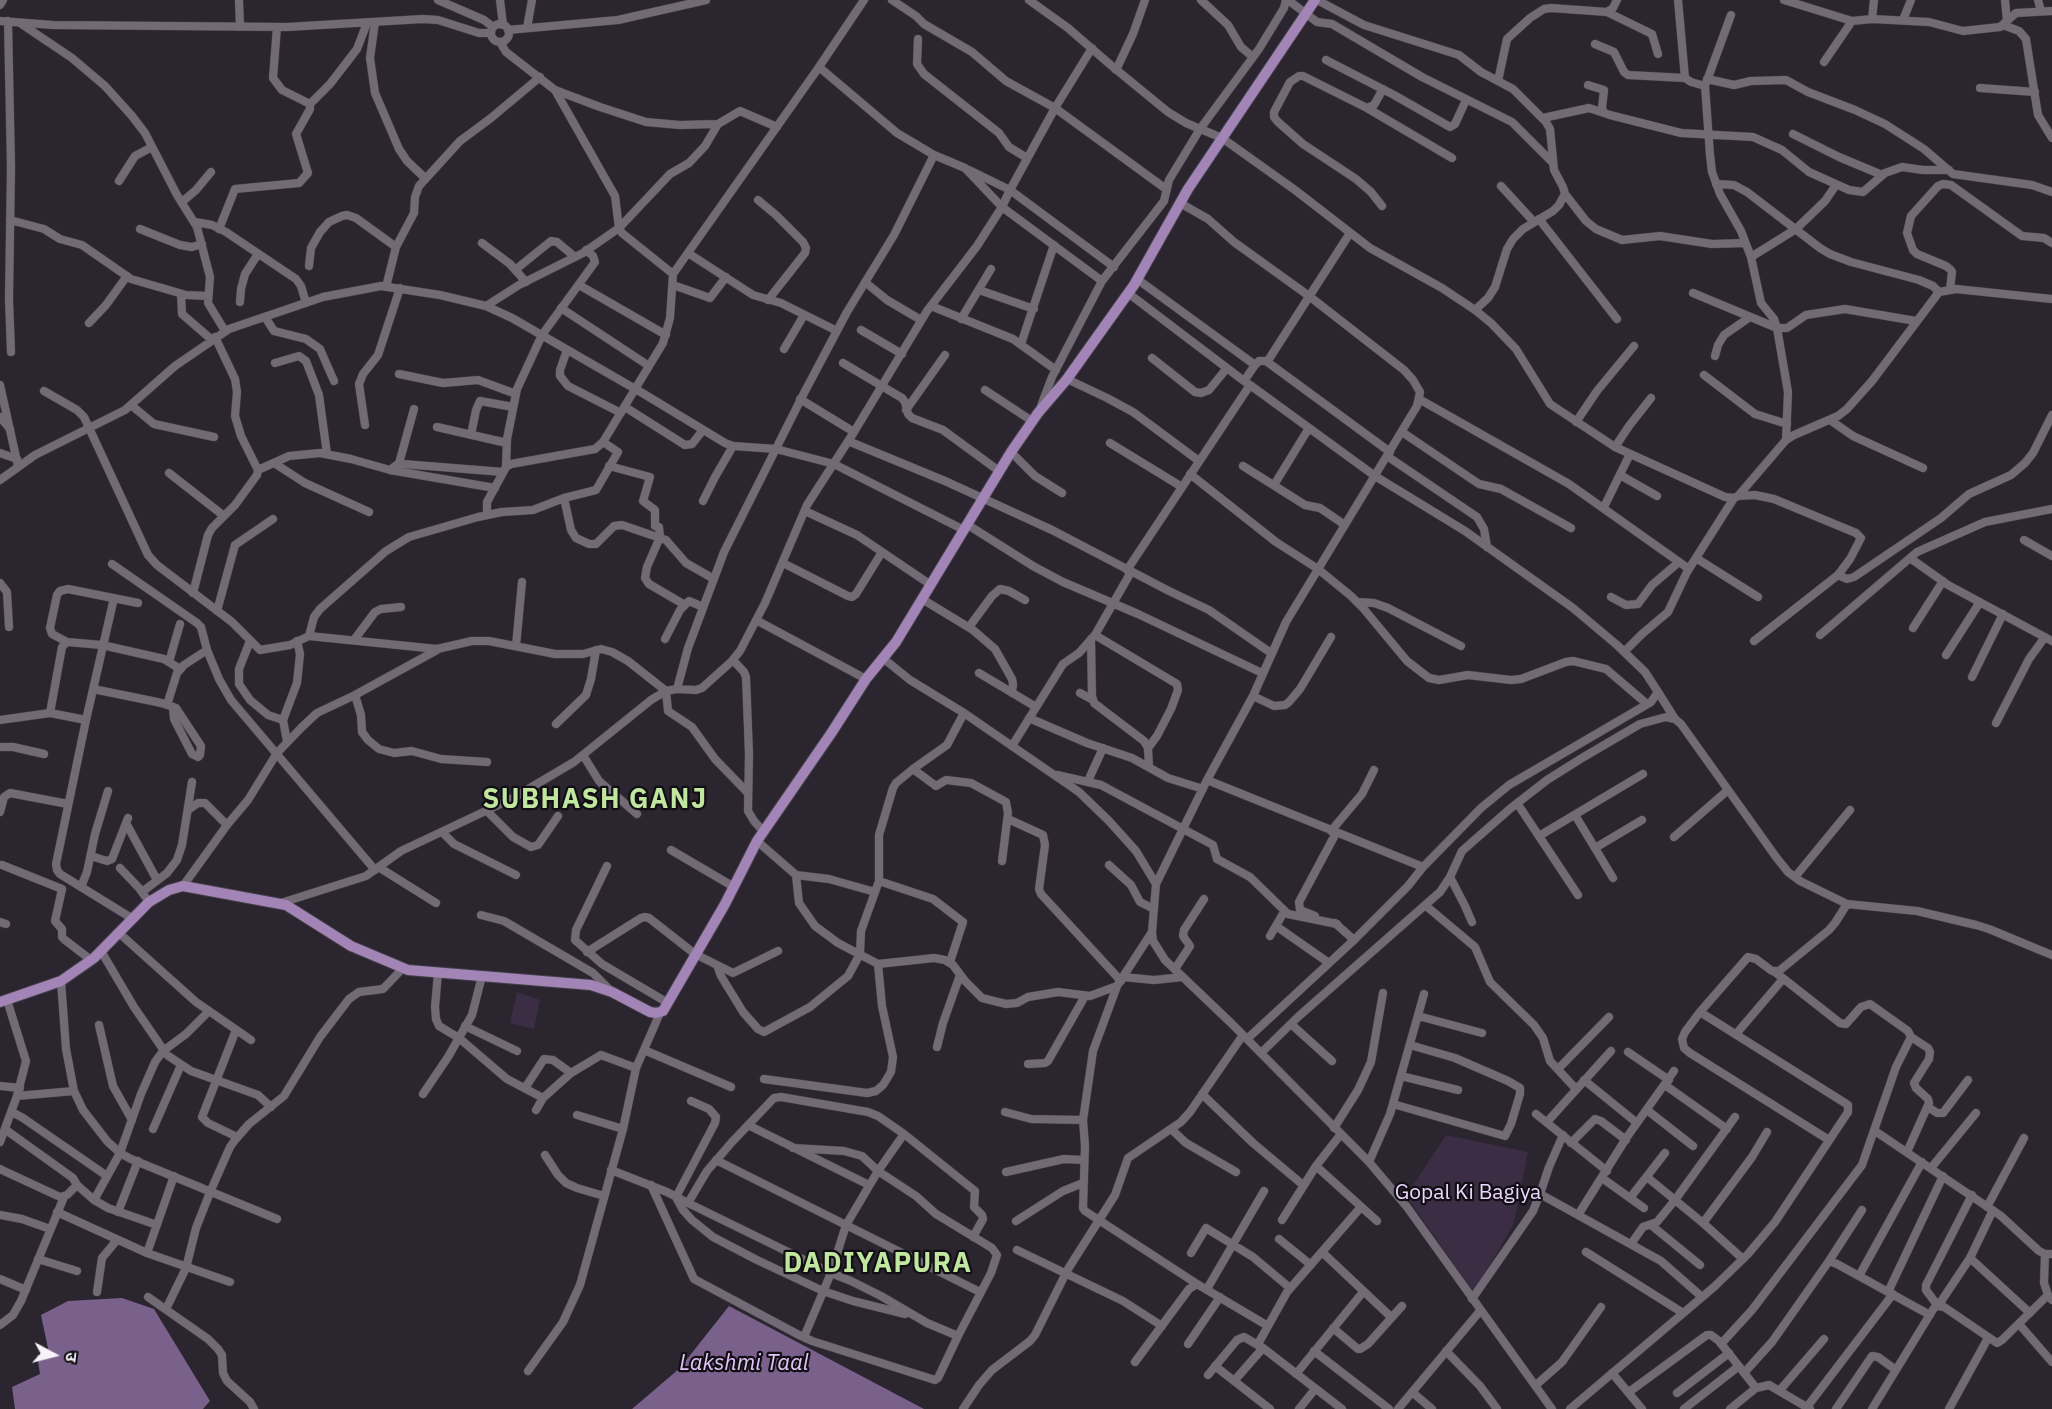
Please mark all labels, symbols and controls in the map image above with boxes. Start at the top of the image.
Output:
district label: SUBHASH GANJ [483,784,707,816]
park label: Gopal Ki Bagiya [1395,1180,1541,1206]
district label: DADIYAPURA [783,1248,973,1280]
north arrow [24,1325,84,1385]
text: उ [61,1351,82,1363]
water label: Lakshmi Taal [679,1351,809,1377]

